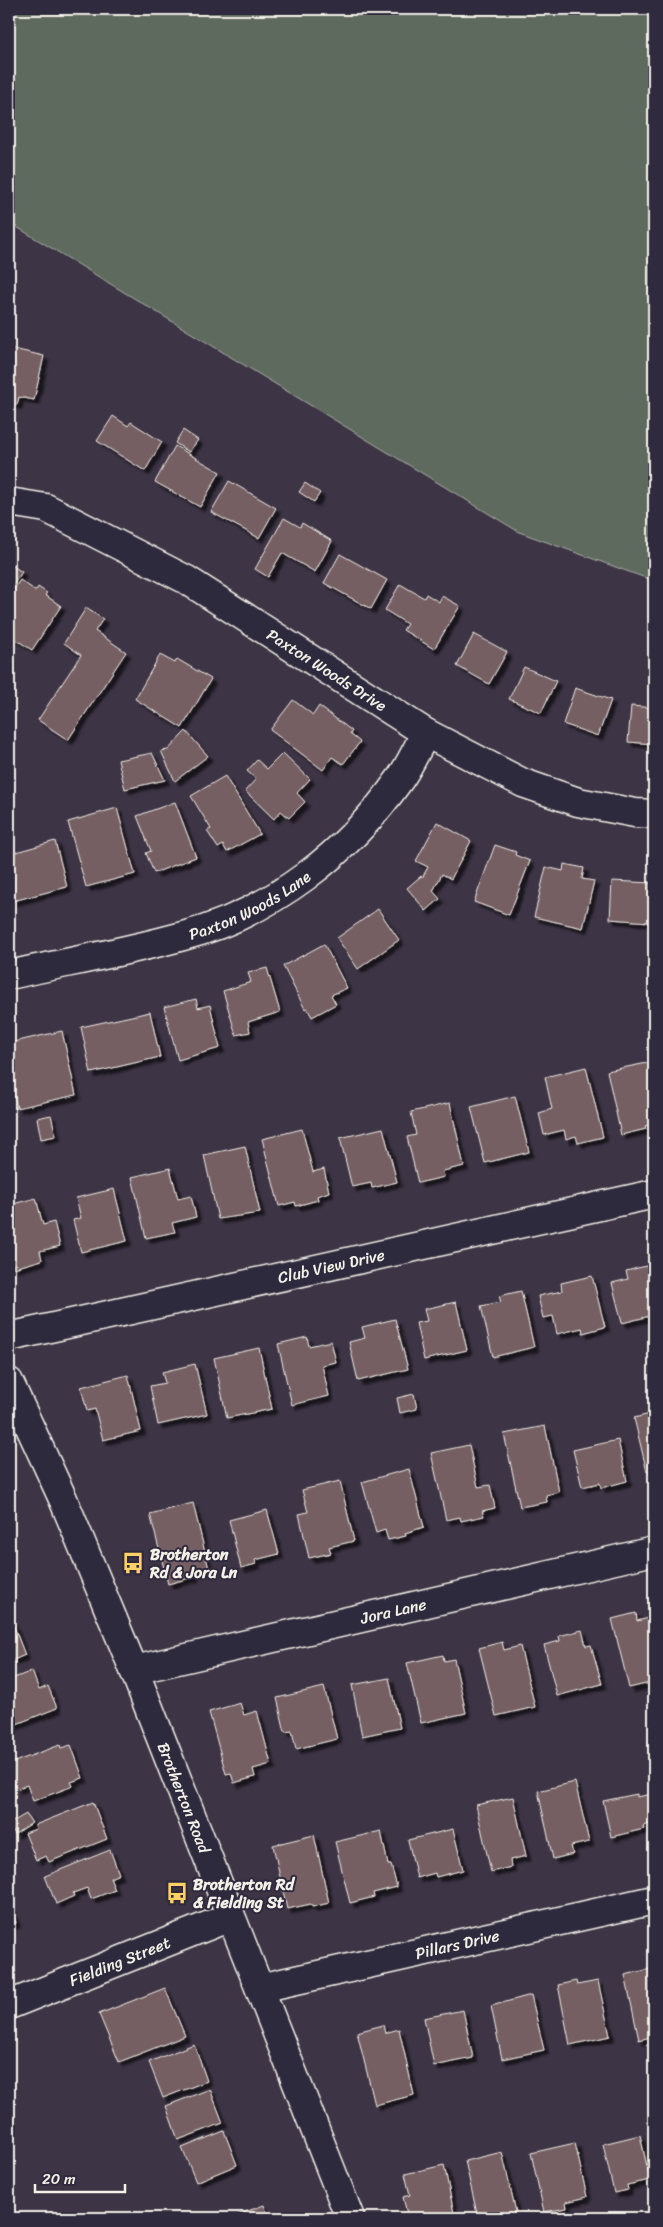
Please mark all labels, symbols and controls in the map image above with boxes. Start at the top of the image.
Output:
street label: Paxton Woods Drive [261,621,393,720]
street label: Paxton Woods Lane [185,863,318,949]
street label: Club View Drive [275,1240,388,1292]
place label: Brotherton Rd & Jora Ln [149,1540,237,1587]
bus stop icon: Brotherton Rd & Jora Ln [120,1550,146,1576]
street label: Jora Lane [357,1590,429,1633]
street label: Brotherton Road [149,1738,219,1859]
place label: Brotherton Rd & Fielding St [193,1870,295,1917]
bus stop icon: Brotherton Rd & Fielding St [164,1880,190,1906]
street label: Pillars Drive [412,1921,502,1968]
street label: Fielding Street [65,1928,175,1995]
scale bar [35,2162,125,2194]
text: 20 m [42,2166,76,2192]

